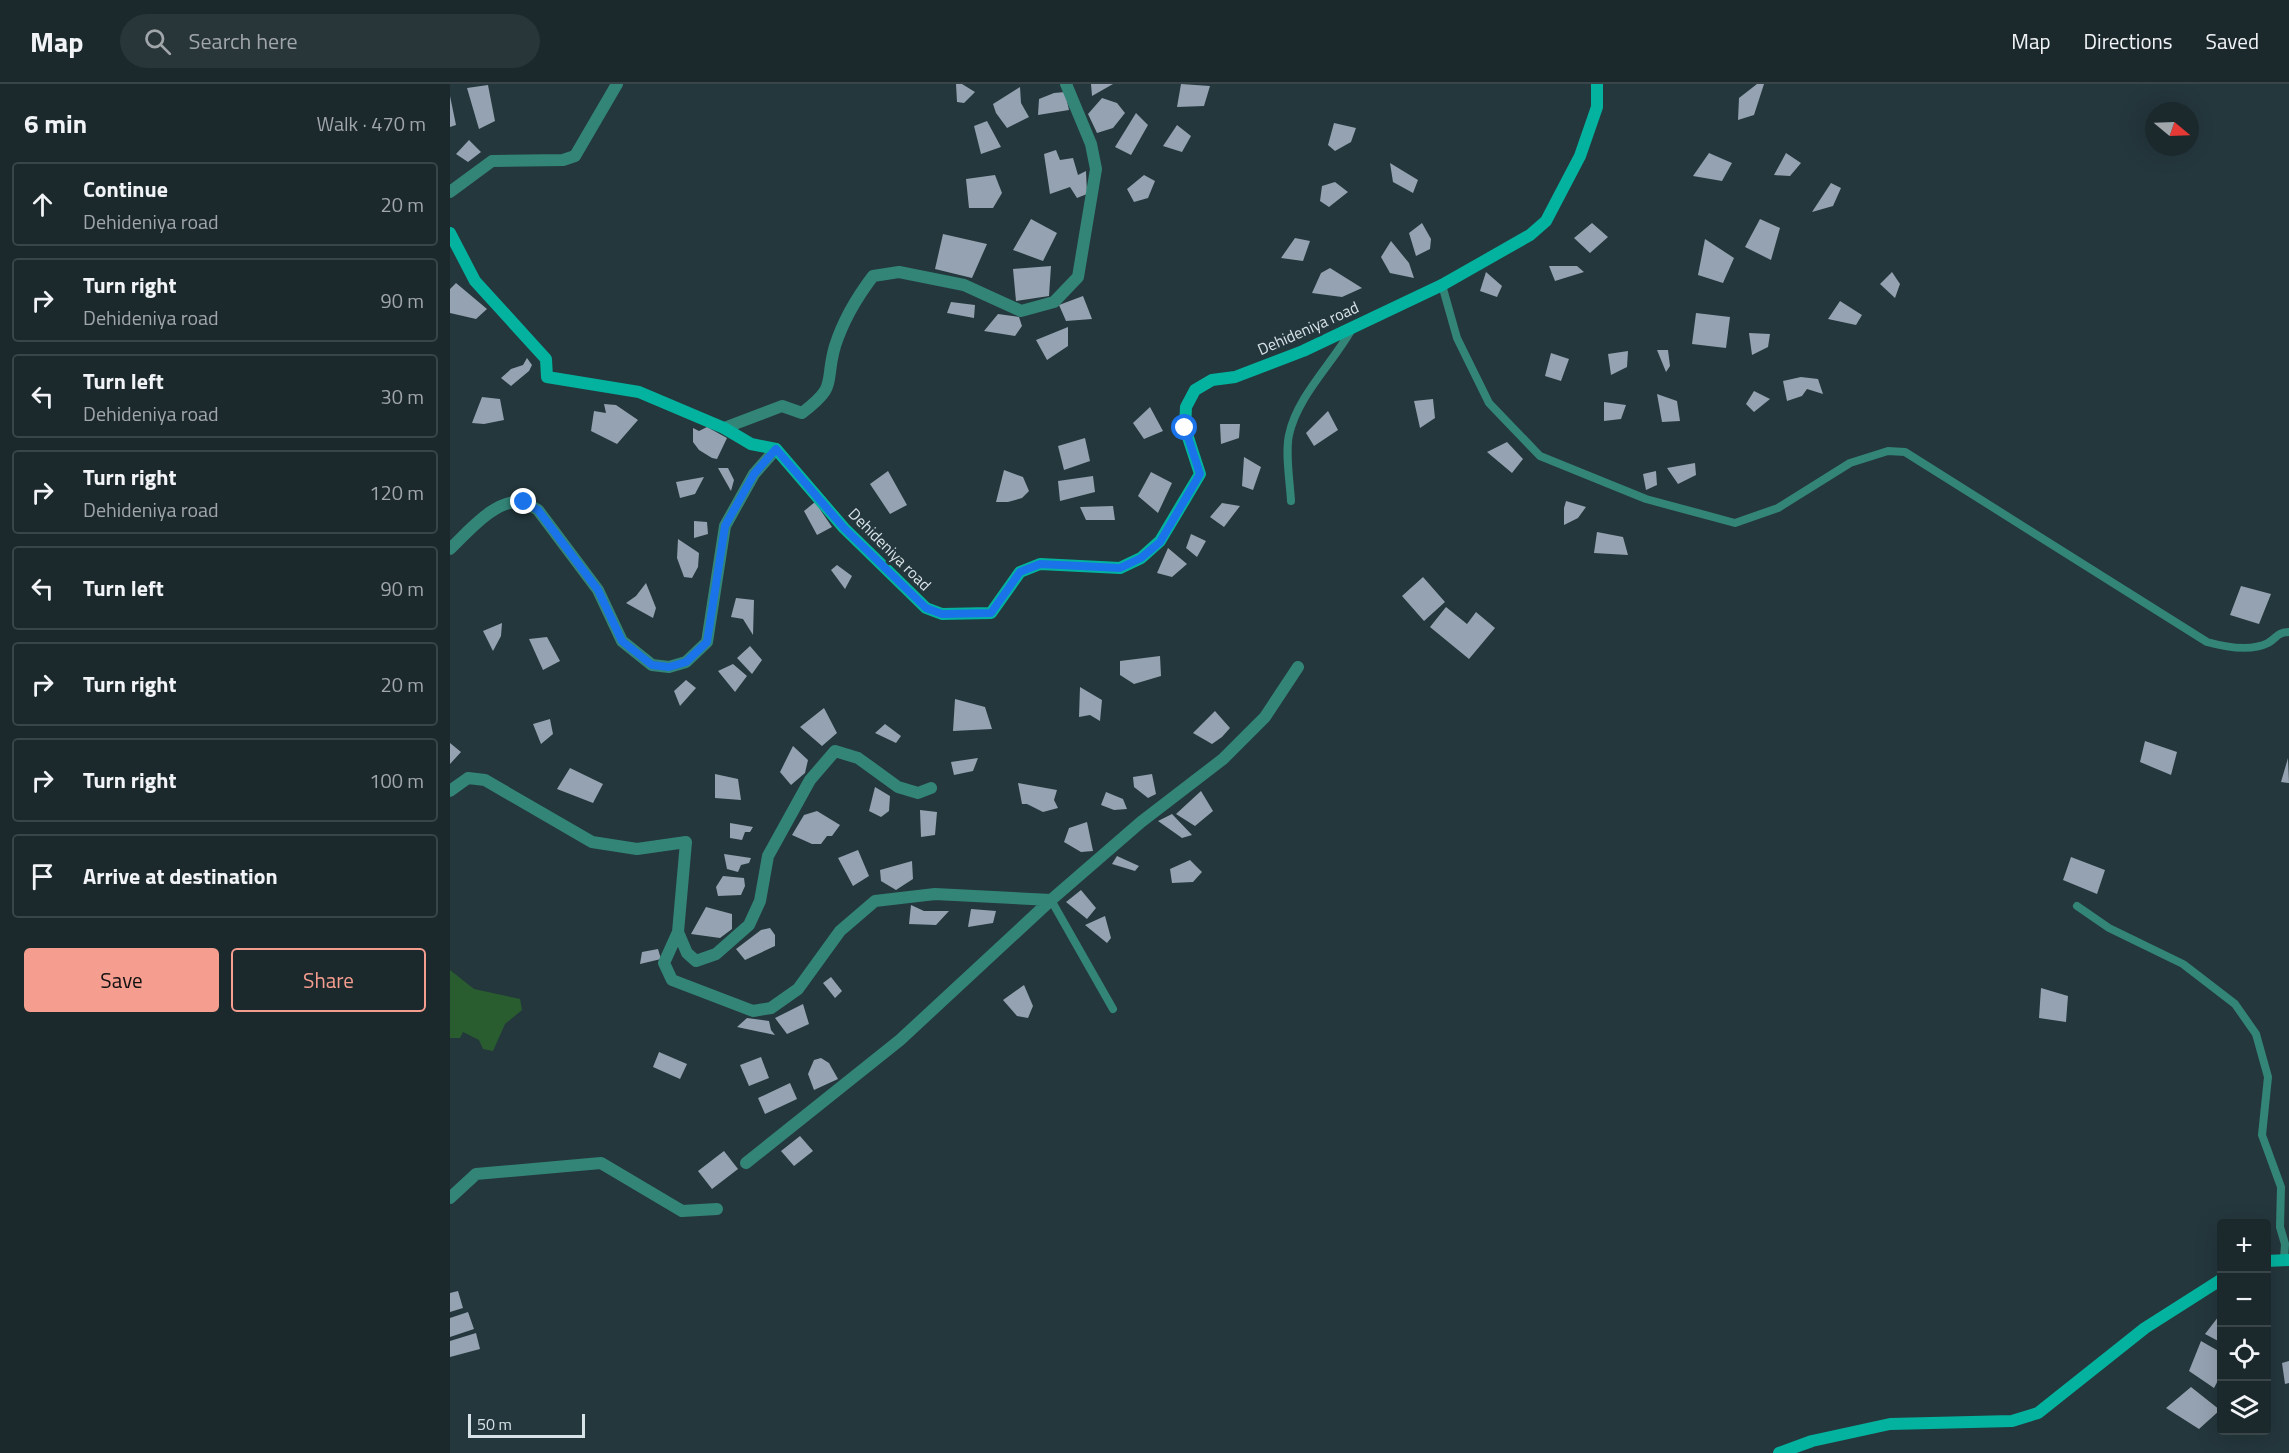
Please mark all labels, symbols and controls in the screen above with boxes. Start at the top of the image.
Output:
search box [120,14,540,68]
text: Map [30,20,84,63]
text: Search here [189,24,298,58]
icon: search [141,25,174,58]
text: Map [2011,25,2051,57]
text: Directions [2084,25,2173,57]
text: Saved [2206,25,2259,57]
north arrow [2145,102,2199,156]
text: 6 min [24,104,87,143]
text: Walk · 470 m [317,108,426,139]
text: Continue [83,172,168,206]
icon: ahead [26,188,59,221]
text: 20 m [380,189,424,220]
text: Dehideniya road [83,206,219,237]
text: Turn right [83,268,177,302]
icon: right [26,284,59,317]
text: 90 m [380,285,424,316]
street label: Dehideniya road [1254,295,1362,361]
text: Dehideniya road [83,302,219,333]
text: Turn left [83,364,164,398]
icon: left [26,380,59,413]
text: 30 m [380,381,424,412]
text: Dehideniya road [83,398,219,429]
route start [1171,414,1197,440]
text: Turn right [83,460,177,494]
icon: right [26,476,59,509]
text: 120 m [369,477,424,508]
route end [510,488,536,514]
text: Dehideniya road [83,494,219,525]
street label: Dehideniya road [843,502,937,596]
text: Turn left [83,571,164,605]
icon: left [26,572,59,605]
text: 90 m [380,573,424,604]
text: Turn right [83,667,177,701]
icon: right [26,668,59,701]
text: 20 m [380,669,424,700]
text: Turn right [83,763,177,797]
icon: right [26,764,59,797]
text: 100 m [369,765,424,796]
text: Arrive at destination [83,859,278,893]
icon: arrive [26,860,59,893]
button: Save [24,948,219,1012]
button: Share [231,948,426,1012]
map controls [2217,1219,2271,1435]
button: + [2217,1219,2271,1273]
button: − [2217,1273,2271,1327]
button: locate [2217,1327,2271,1381]
button: layers [2217,1381,2271,1435]
scale bar [468,1411,585,1438]
text: 50 m [477,1412,512,1436]

